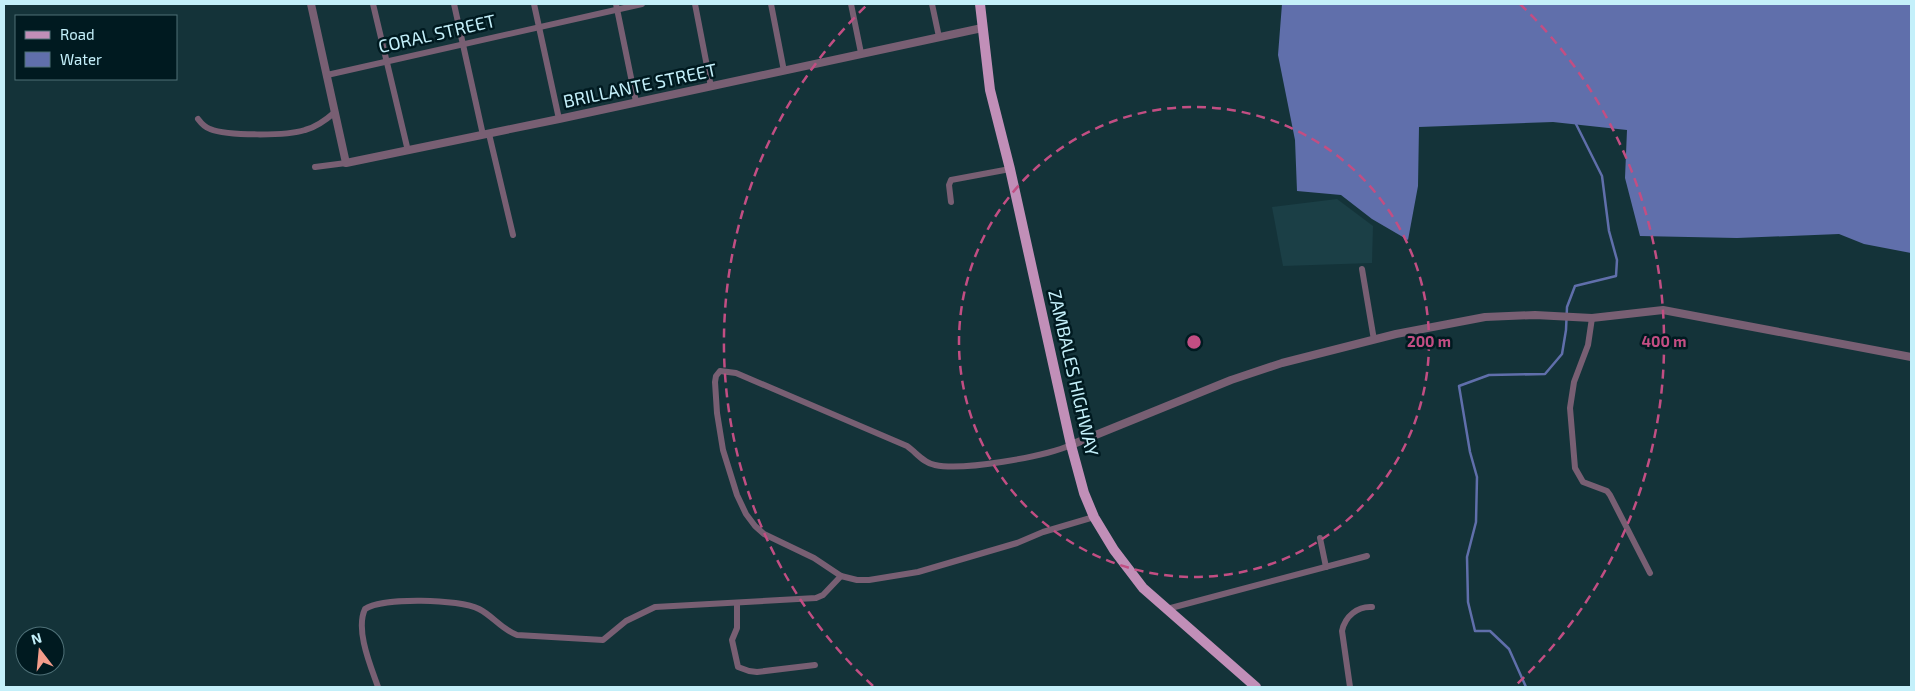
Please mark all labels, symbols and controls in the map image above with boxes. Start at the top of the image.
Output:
street label: CORAL STREET [376,9,498,57]
legend [15,15,178,80]
text: Road [60,25,95,43]
text: Water [60,50,102,68]
street label: BRILLANTE STREET [561,58,719,112]
street label: ZAMBALES HIGHWAY [1044,287,1104,459]
text: 200 m [1407,332,1451,350]
text: 400 m [1642,332,1686,350]
centre of rings [1185,333,1203,351]
north arrow [15,626,65,676]
text: N [29,628,43,648]

